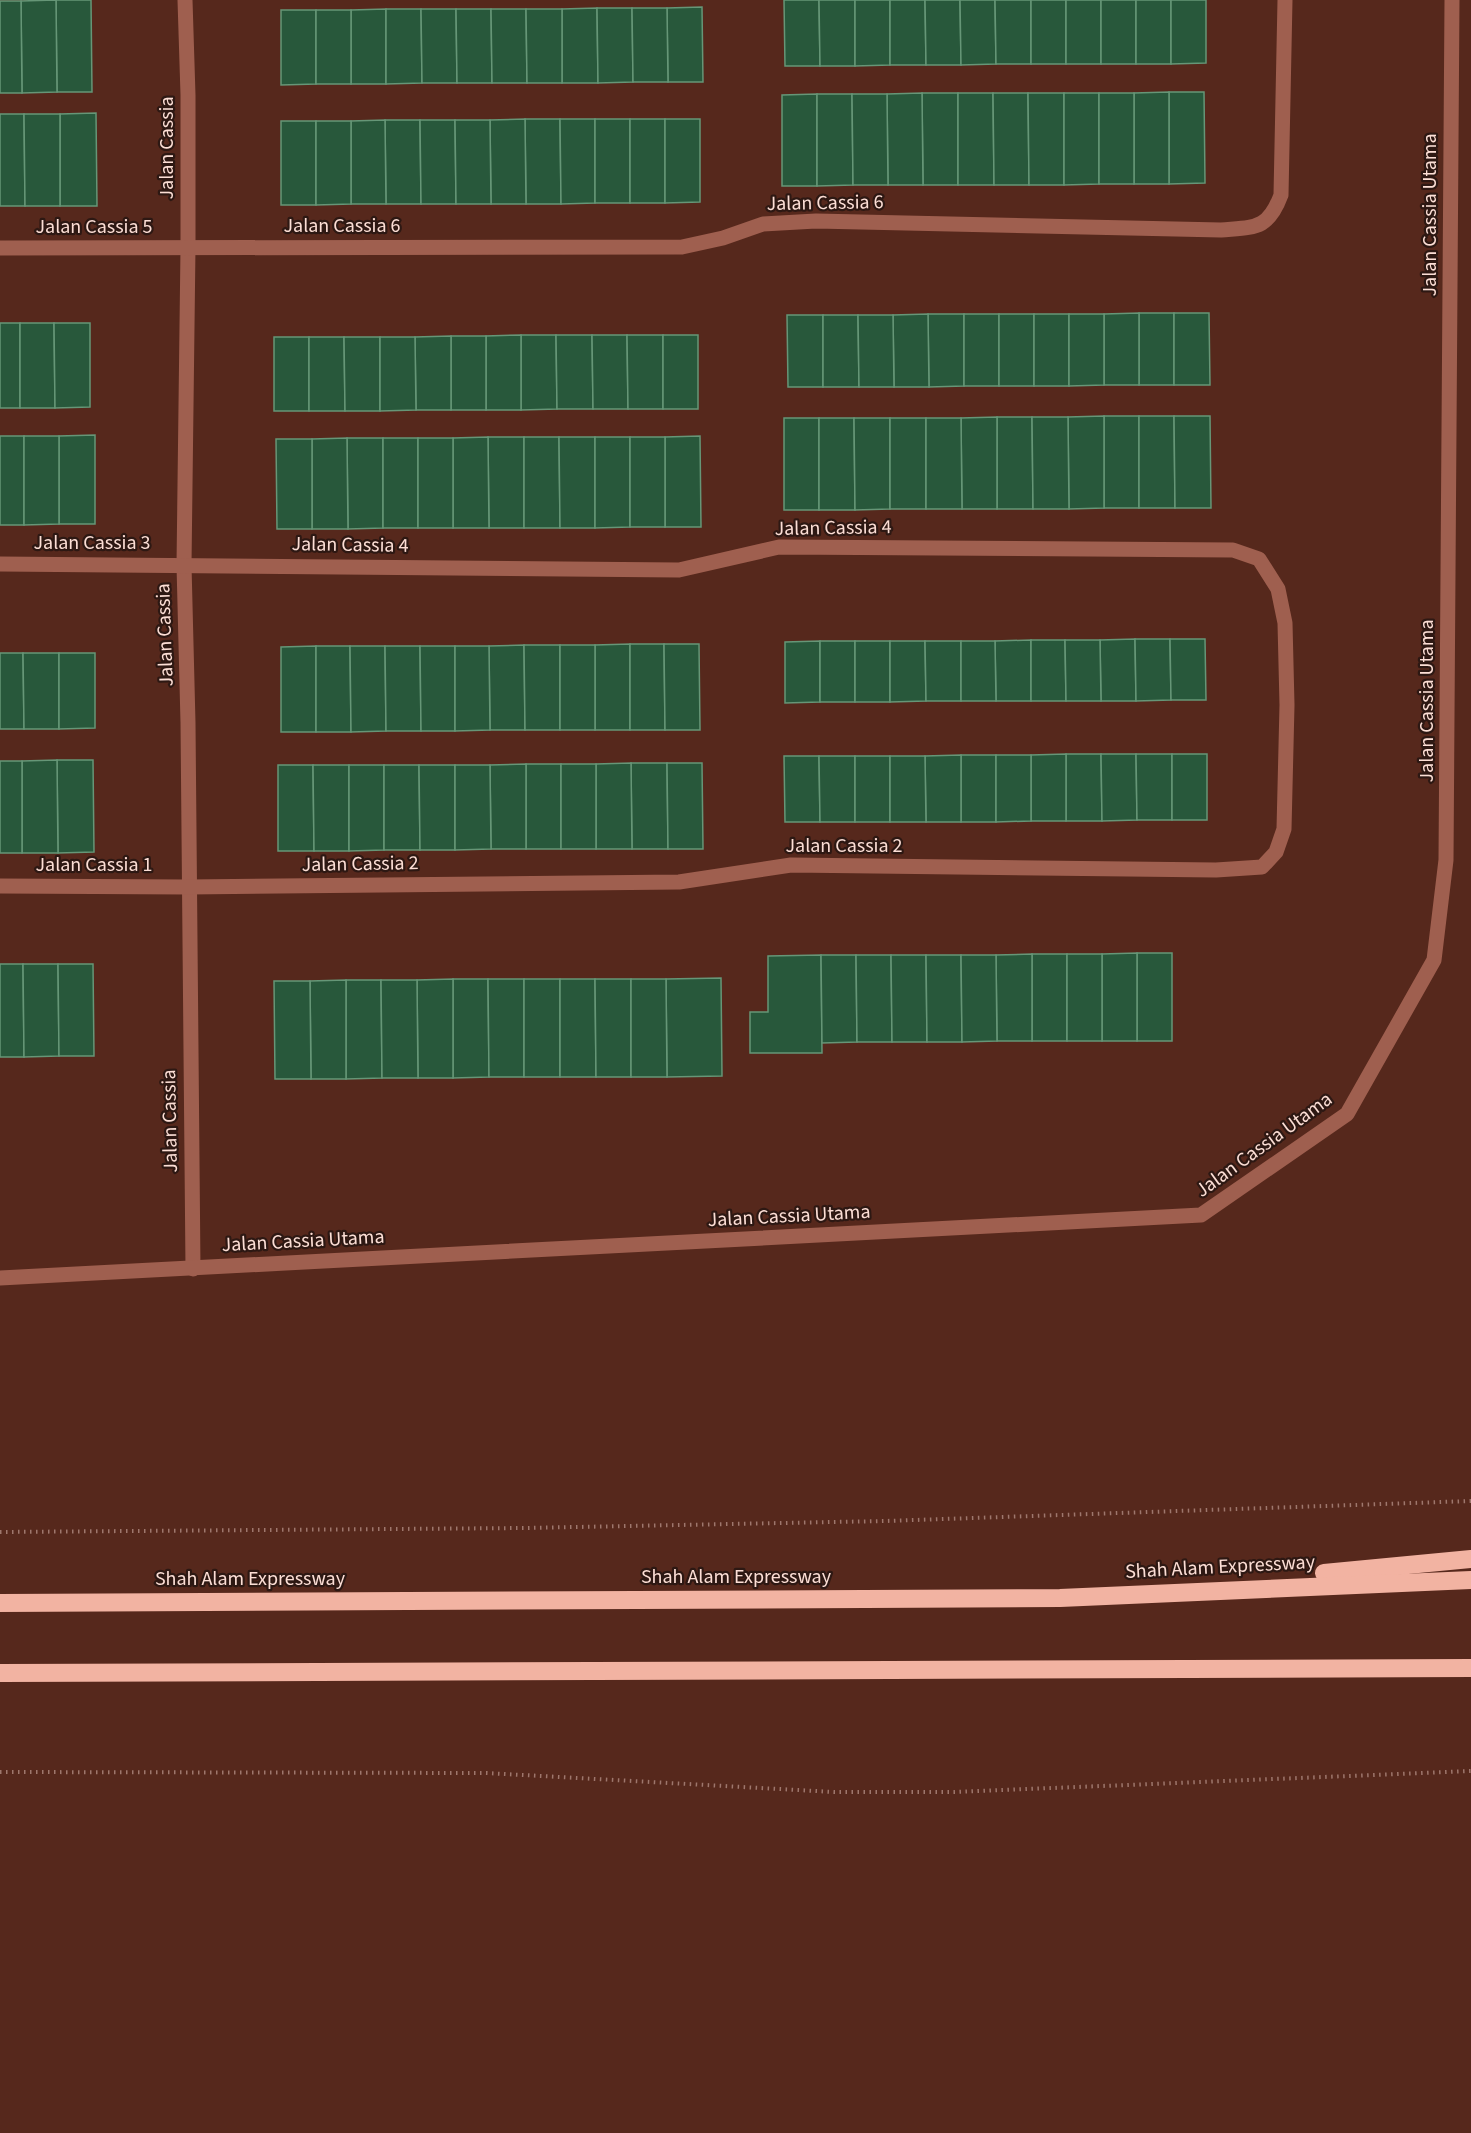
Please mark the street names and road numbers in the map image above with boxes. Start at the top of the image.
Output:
street label: Jalan Cassia [153,96,181,200]
street label: Jalan Cassia Utama [1416,133,1444,297]
street label: Jalan Cassia 6 [766,188,884,218]
street label: Jalan Cassia 6 [284,212,401,240]
street label: Jalan Cassia 5 [36,213,152,241]
street label: Jalan Cassia 4 [774,513,892,543]
street label: Jalan Cassia 3 [34,529,150,557]
street label: Jalan Cassia 4 [291,530,409,560]
street label: Jalan Cassia [149,583,181,687]
street label: Jalan Cassia Utama [1413,619,1441,783]
street label: Jalan Cassia 2 [786,832,903,860]
street label: Jalan Cassia 2 [301,849,419,879]
street label: Jalan Cassia 1 [36,851,152,879]
street label: Jalan Cassia [155,1069,185,1173]
street label: Jalan Cassia Utama [1190,1086,1338,1204]
street label: Jalan Cassia Utama [707,1198,871,1234]
street label: Jalan Cassia Utama [221,1223,385,1259]
street label: Shah Alam Expressway [1124,1548,1316,1586]
street label: Shah Alam Expressway [641,1563,832,1591]
street label: Shah Alam Expressway [155,1565,346,1593]

